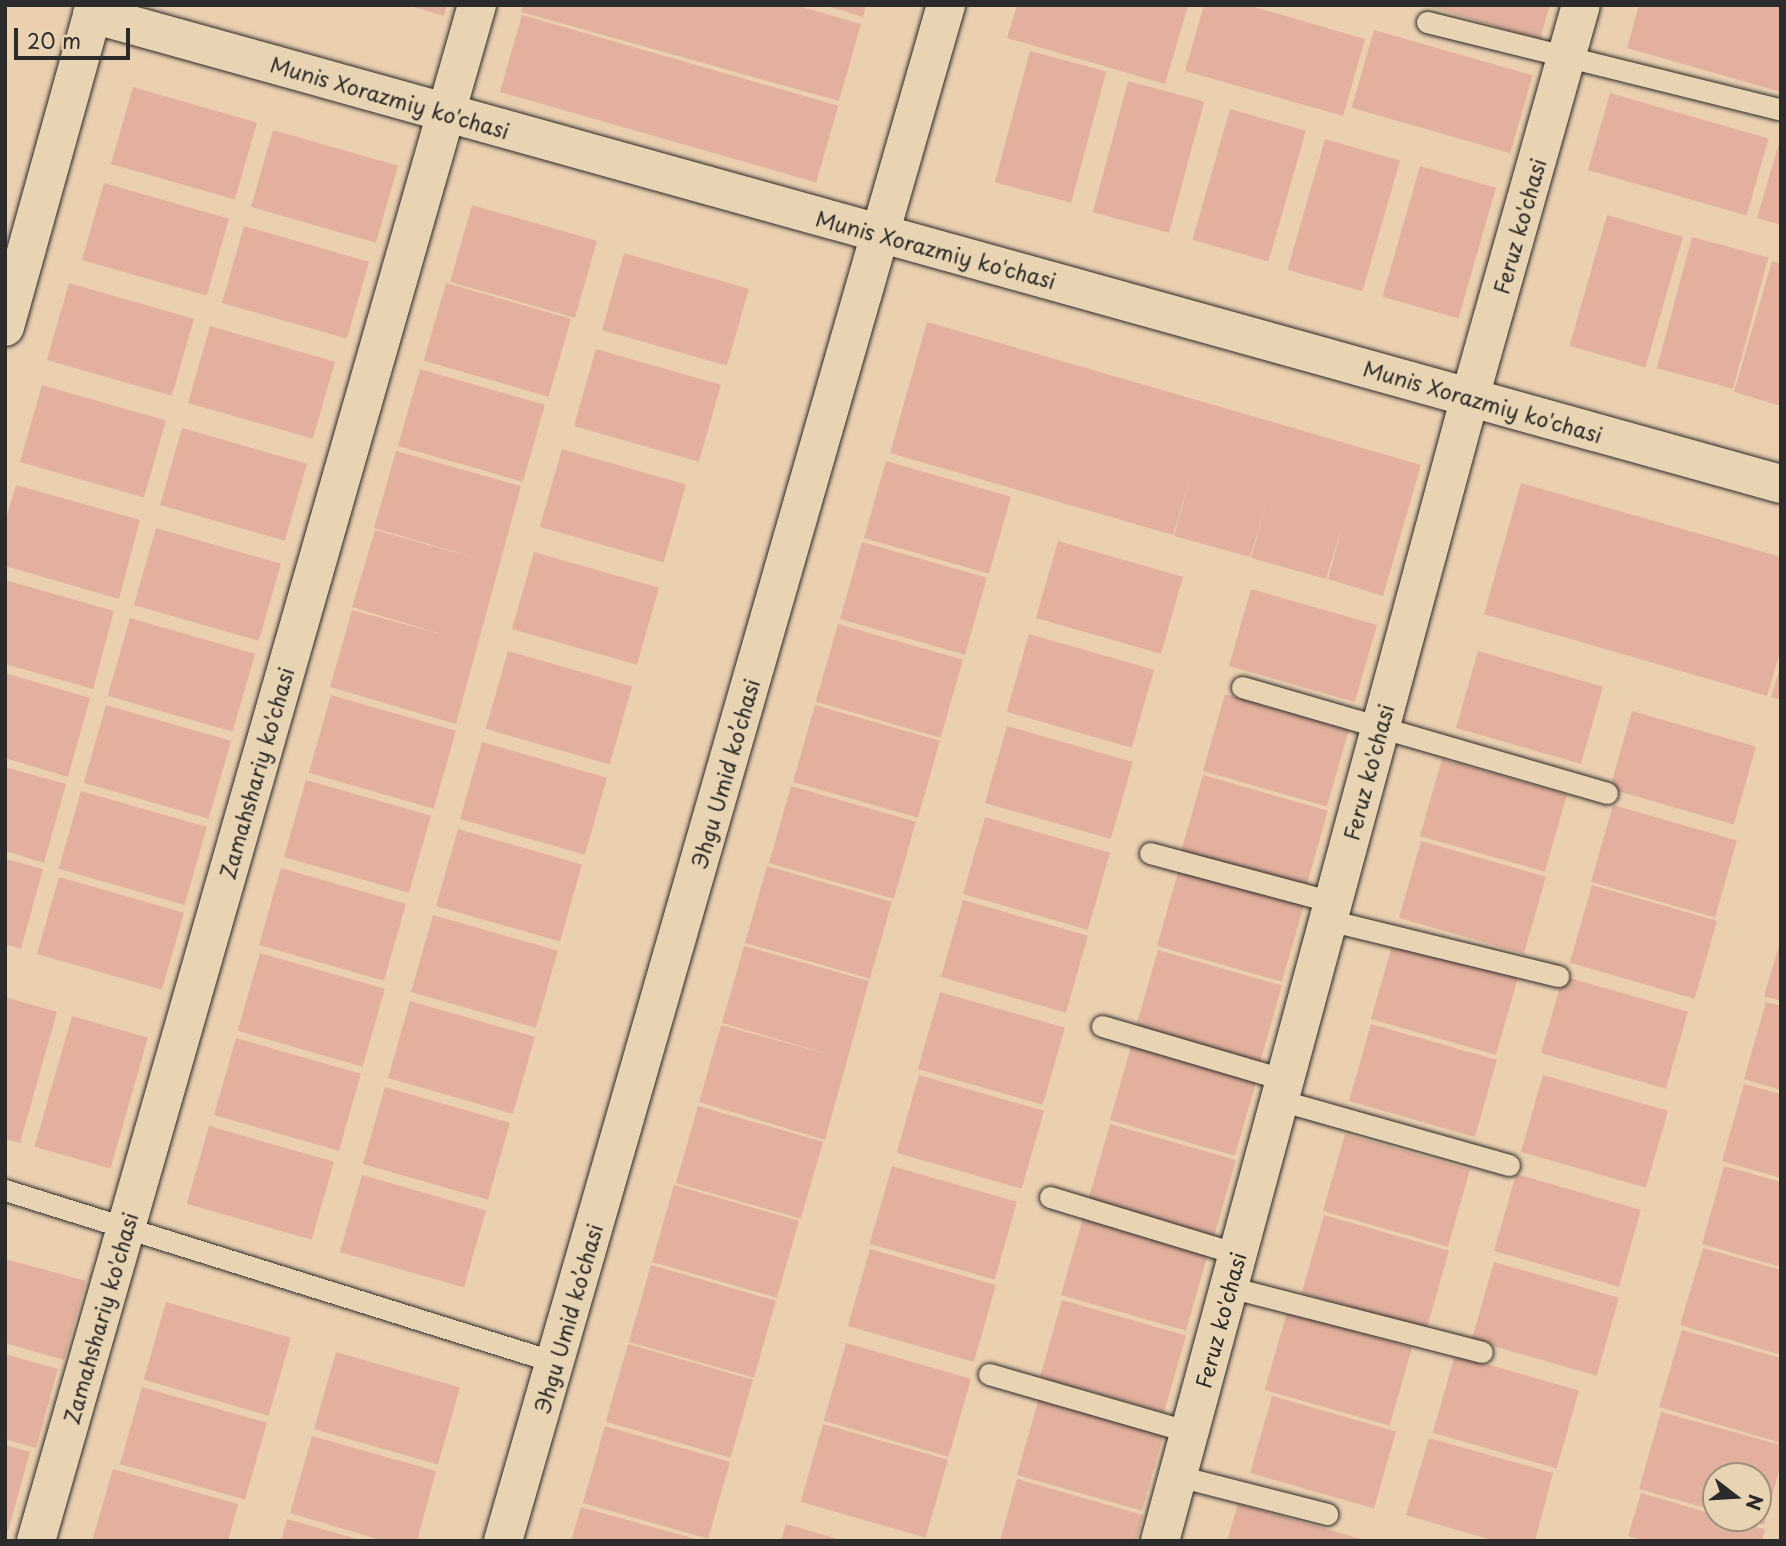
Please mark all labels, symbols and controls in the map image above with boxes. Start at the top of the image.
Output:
scale bar [18,14,133,58]
text: 20 m [27,24,81,56]
street label: Munis Xorazmiy ko'chasi [268,51,512,143]
street label: Feruz ko'chasi [1487,155,1551,297]
street label: Munis Xorazmiy ko'chasi [813,205,1059,293]
street label: Munis Xorazmiy ko'chasi [1361,355,1605,447]
street label: Zamahshariy ko'chasi [214,664,298,882]
street label: Эhgu Umid ko’chasi [686,675,764,871]
street label: Feruz ko'chasi [1338,701,1398,843]
street label: Zamahshariy ko'chasi [58,1209,142,1427]
street label: Эhgu Umid ko’chasi [529,1220,607,1416]
street label: Feruz ko'chasi [1190,1249,1250,1391]
north arrow [1702,1462,1772,1532]
text: N [1740,1491,1771,1514]

